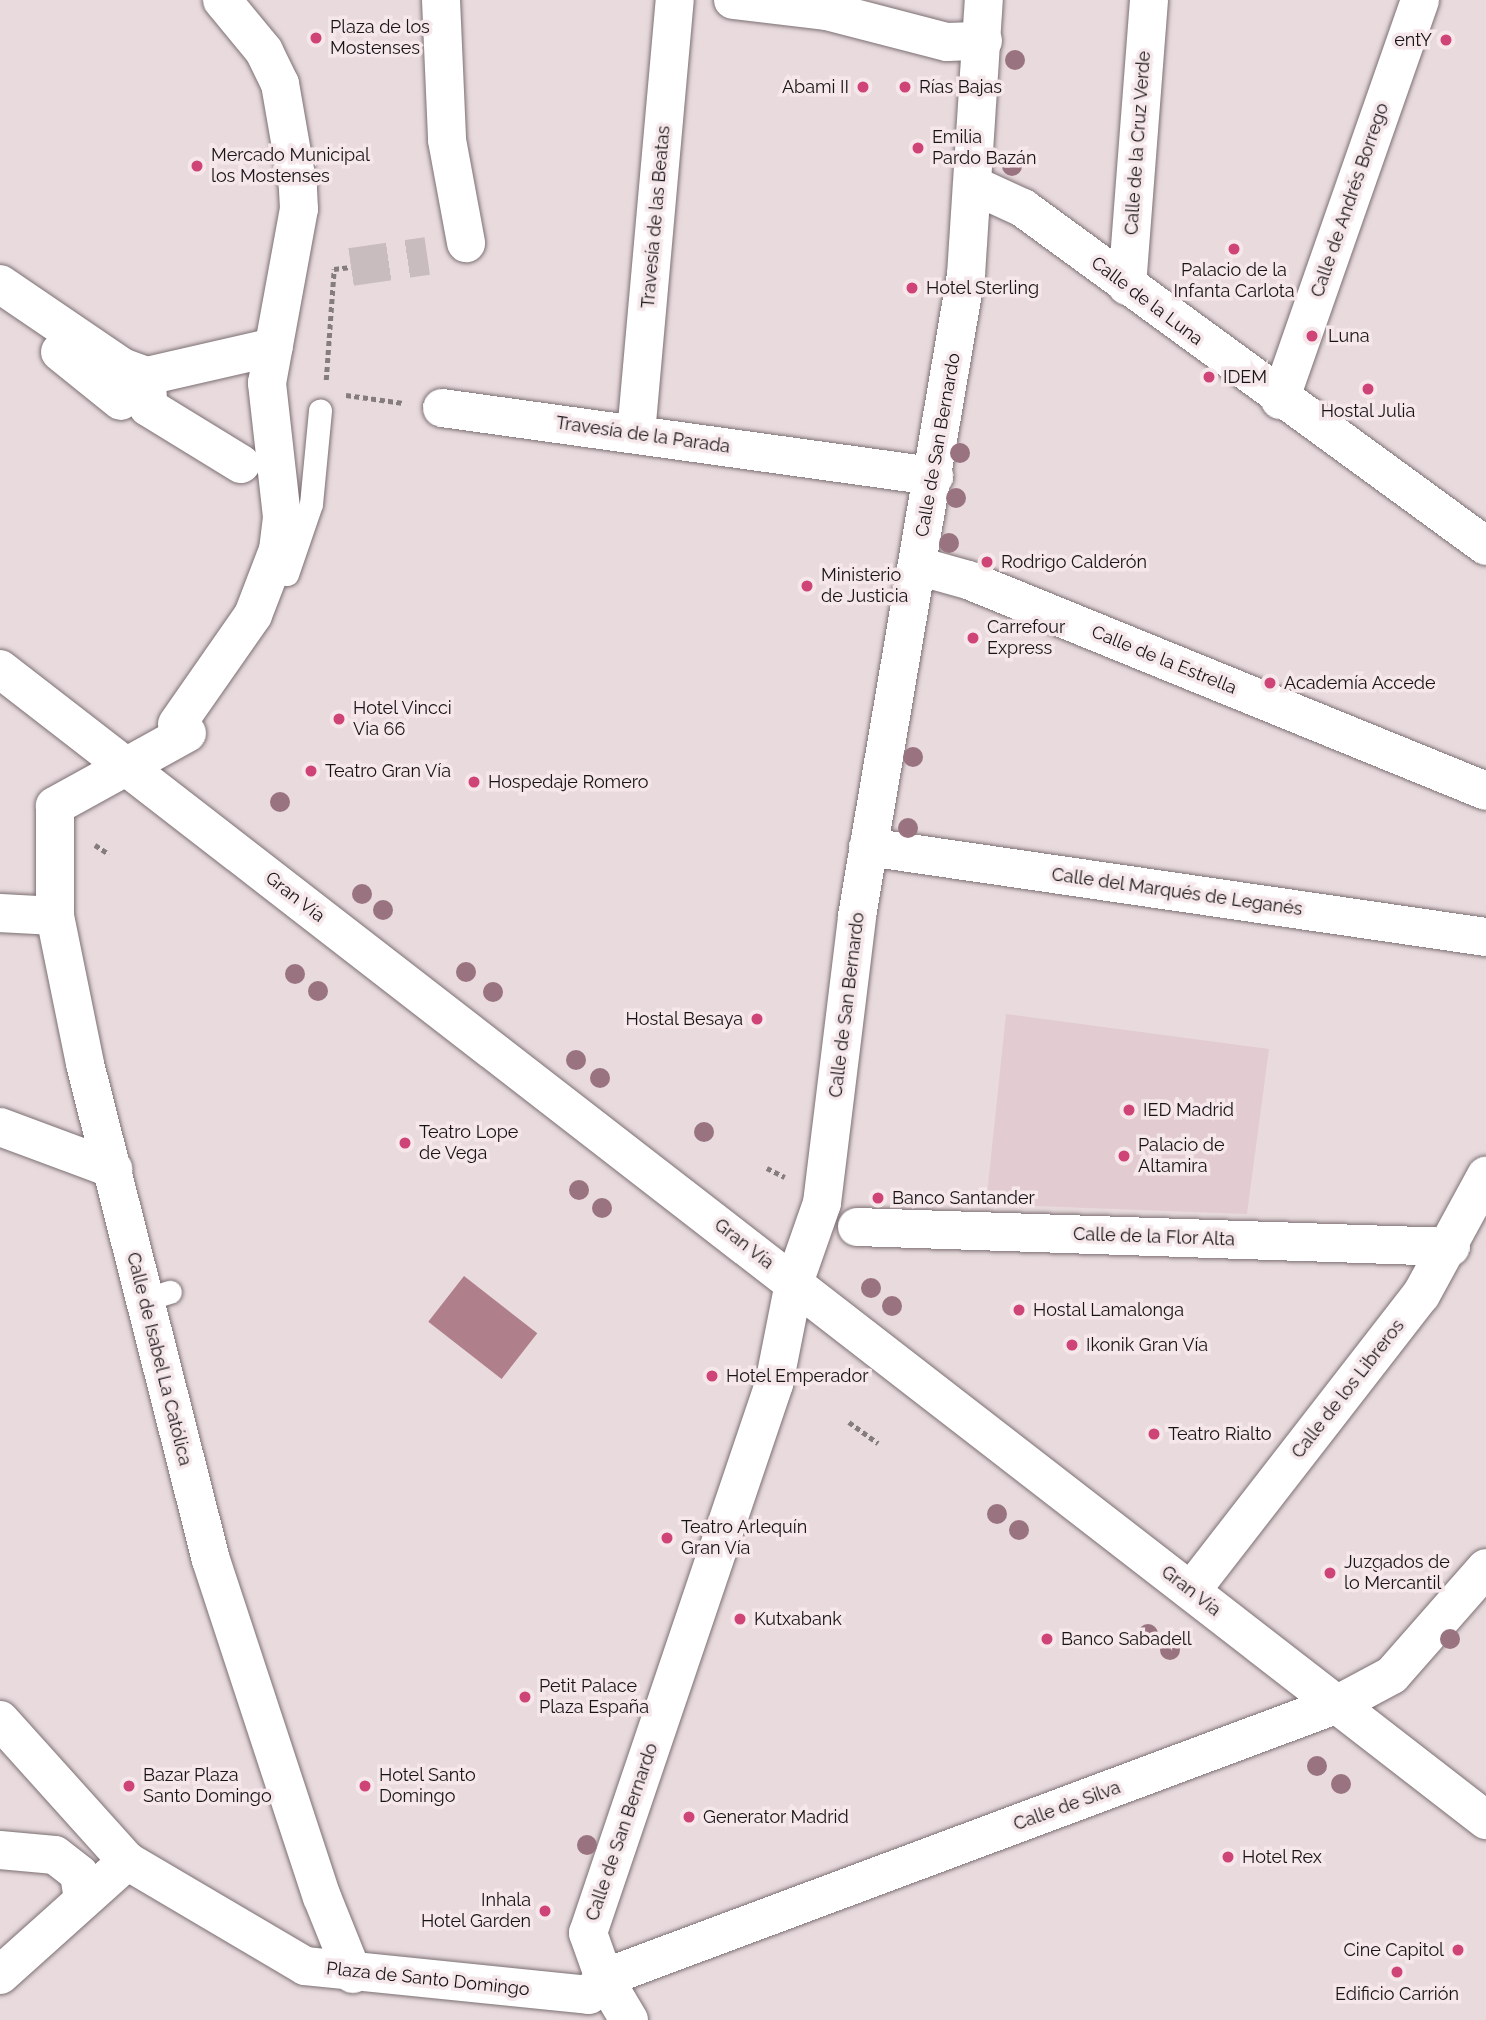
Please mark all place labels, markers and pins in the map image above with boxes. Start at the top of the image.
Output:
place label: Plaza de los Mostenses [330,17,430,60]
place label: entY [1394,29,1432,51]
marker: Plaza de los Mostenses [308,30,324,46]
marker: entY [1438,32,1454,48]
place label: Abami II [782,76,849,98]
place label: Rías Bajas [919,76,1002,98]
marker: Abami II [855,79,871,95]
marker: Rías Bajas [897,79,913,95]
place label: Emilia Pardo Bazán [932,127,1036,170]
marker: Emilia Pardo Bazán [910,140,926,156]
place label: Mercado Municipal los Mostenses [211,145,370,188]
marker: Mercado Municipal los Mostenses [189,158,205,174]
marker: Palacio de la Infanta Carlota [1226,241,1242,257]
place label: Palacio de la Infanta Carlota [1173,260,1295,302]
place label: Hotel Sterling [926,277,1040,299]
marker: Hotel Sterling [904,280,920,296]
place label: Luna [1328,325,1369,347]
marker: Luna [1302,326,1322,346]
place label: IDEM [1223,366,1267,388]
marker: IDEM [1201,369,1217,385]
marker: Hostal Julia [1360,381,1376,397]
place label: Hostal Julia [1320,400,1416,422]
place label: Rodrigo Calderón [1001,551,1147,573]
marker: Rodrigo Calderón [979,554,995,570]
place label: Ministerio de Justicia [821,565,909,608]
marker: Ministerio de Justicia [799,578,815,594]
place label: Carrefour Express [987,617,1065,660]
marker: Carrefour Express [965,630,981,646]
place label: Academía Accede [1284,672,1436,694]
marker: Academía Accede [1262,675,1278,691]
place label: Hotel Vincci Via 66 [353,698,453,740]
marker: Hotel Vincci Via 66 [331,711,347,727]
place label: Teatro Gran Vía [325,760,452,782]
marker: Teatro Gran Vía [303,763,319,779]
place label: Hospedaje Romero [488,771,648,793]
marker: Hospedaje Romero [466,774,482,790]
place label: Hostal Besaya [625,1008,743,1030]
marker: Hostal Besaya [749,1011,765,1027]
place label: IED Madrid [1143,1099,1234,1121]
marker: IED Madrid [1121,1102,1137,1118]
place label: Teatro Lope de Vega [419,1122,518,1164]
marker: Teatro Lope de Vega [397,1135,413,1151]
place label: Palacio de Altamira [1138,1135,1224,1178]
marker: Palacio de Altamira [1116,1148,1132,1164]
place label: Banco Santander [892,1187,1035,1209]
marker: Banco Santander [870,1190,886,1206]
place label: Hostal Lamalonga [1033,1299,1185,1321]
marker: Hostal Lamalonga [1011,1302,1027,1318]
place label: Ikonik Gran Vía [1086,1334,1209,1356]
marker: Ikonik Gran Vía [1064,1337,1080,1353]
place label: Hotel Emperador [726,1365,869,1387]
marker: Hotel Emperador [704,1368,720,1384]
place label: Teatro Rialto [1168,1423,1272,1445]
marker: Teatro Rialto [1146,1426,1162,1442]
place label: Teatro Arlequín Gran Vía [681,1517,808,1560]
marker: Teatro Arlequín Gran Vía [659,1530,675,1546]
place label: Juzgados de lo Mercantil [1344,1552,1450,1594]
marker: Juzgados de lo Mercantil [1322,1565,1338,1581]
place label: Kutxabank [754,1608,842,1630]
marker: Kutxabank [732,1611,748,1627]
place label: Banco Sabadell [1061,1628,1192,1650]
marker: Banco Sabadell [1039,1631,1055,1647]
place label: Petit Palace Plaza España [539,1676,649,1718]
marker: Petit Palace Plaza España [517,1689,533,1705]
place label: Bazar Plaza Santo Domingo [143,1765,272,1808]
place label: Hotel Santo Domingo [379,1765,476,1808]
marker: Bazar Plaza Santo Domingo [121,1778,137,1794]
marker: Hotel Santo Domingo [357,1778,373,1794]
place label: Generator Madrid [703,1806,849,1828]
marker: Generator Madrid [681,1809,697,1825]
place label: Hotel Rex [1242,1846,1322,1868]
marker: Hotel Rex [1220,1849,1236,1865]
place label: Inhala Hotel Garden [420,1890,531,1932]
marker: Inhala Hotel Garden [537,1903,553,1919]
place label: Cine Capitol [1343,1939,1444,1961]
marker: Cine Capitol [1450,1942,1466,1958]
marker: Edificio Carrión [1389,1964,1405,1980]
place label: Edificio Carrión [1335,1983,1459,2005]

